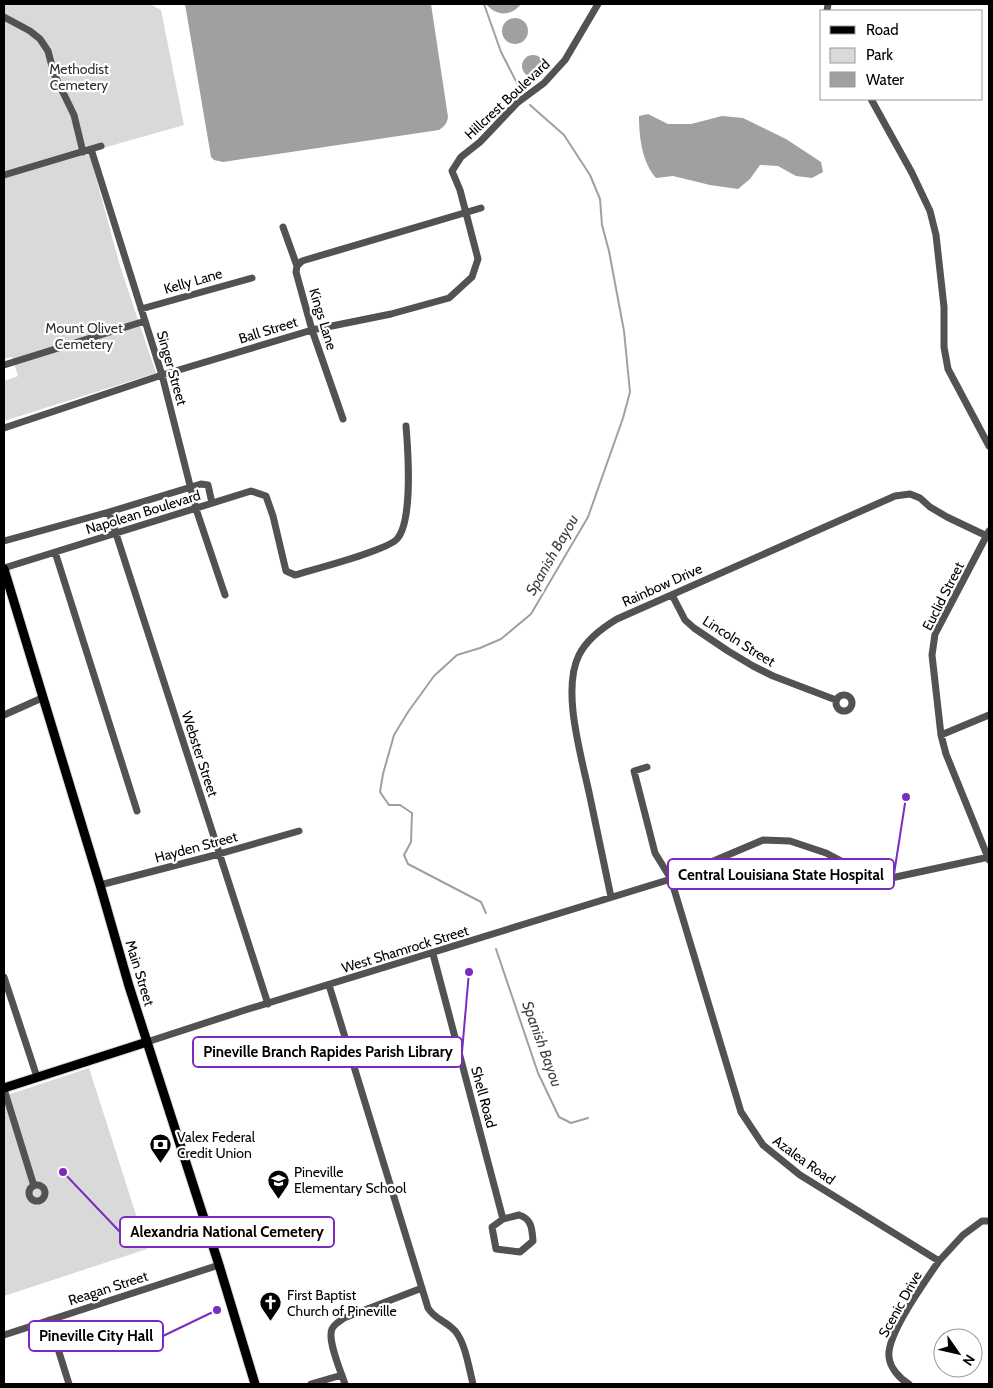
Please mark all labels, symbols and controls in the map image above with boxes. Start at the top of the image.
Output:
legend [820,10,983,100]
text: Road [866,21,899,39]
text: Park [866,46,893,64]
street label: Hillcrest Boulevard [461,55,553,143]
park label: Methodist Cemetery [49,60,109,94]
text: Water [866,71,904,89]
street label: Kelly Lane [162,264,224,298]
street label: Kings Lane [305,286,341,352]
street label: Ball Street [236,312,300,347]
park label: Mount Olivet Cemetery [45,319,123,353]
street label: Singer Street [153,329,191,408]
street label: Napolean Boulevard [83,486,203,538]
water label: Spanish Bayou [522,512,582,598]
street label: Rainbow Drive [619,559,705,611]
street label: Euclid Street [918,559,968,633]
street label: Lincoln Street [699,612,779,671]
street label: Webster Street [178,709,222,799]
street label: Hayden Street [153,827,240,867]
callout: Central Louisiana State Hospital [668,859,894,889]
text: Central Louisiana State Hospital [678,866,884,884]
street label: West Shamrock Street [339,921,471,977]
street label: Main Street [121,938,159,1008]
water label: Spanish Bayou [518,999,566,1089]
callout: Pineville Branch Rapides Parish Library [193,1037,462,1067]
text: Pineville Branch Rapides Parish Library [203,1043,454,1061]
street label: Shell Road [467,1064,501,1130]
place label: Valex Federal Credit Union [177,1128,256,1162]
street label: Azalea Road [769,1131,839,1189]
bank icon: Valex Federal Credit Union [149,1133,173,1164]
place label: Pineville Elementary School [294,1163,407,1197]
school or university icon: Pineville Elementary School [266,1168,290,1199]
callout: Alexandria National Cemetery [120,1217,334,1247]
text: Alexandria National Cemetery [130,1223,325,1241]
street label: Reagan Street [66,1267,150,1309]
street label: Scenic Drive [874,1268,926,1340]
place label: First Baptist Church of Pineville [287,1286,397,1320]
church icon: First Baptist Church of Pineville [259,1291,283,1322]
callout: Pineville City Hall [29,1321,163,1351]
text: Pineville City Hall [39,1327,153,1345]
north arrow [933,1328,983,1378]
text: N [959,1351,979,1369]

